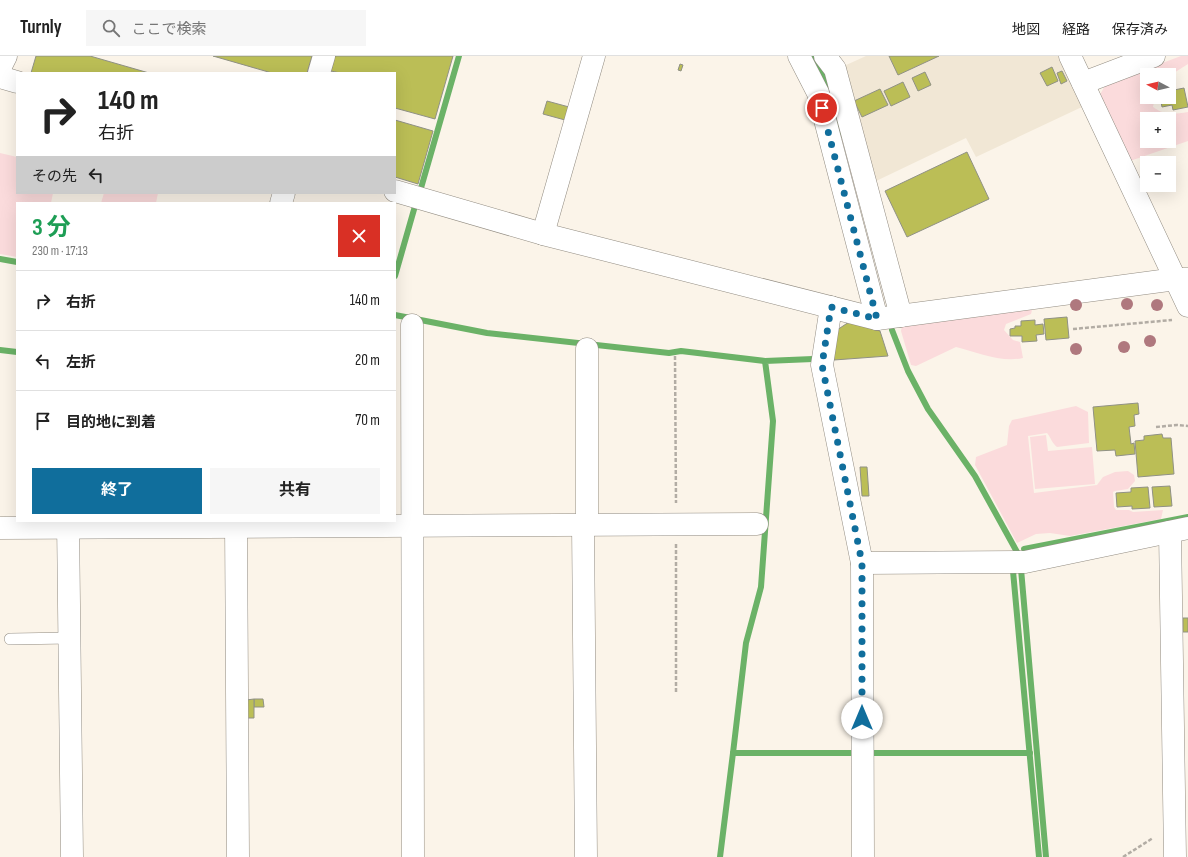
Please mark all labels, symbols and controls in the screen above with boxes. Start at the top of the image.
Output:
search box [86,10,366,46]
text: Turnly [20,16,62,39]
icon: search [100,17,122,39]
text: ここで検索 [132,20,207,39]
text: 地図 [1012,21,1040,38]
text: 経路 [1062,21,1090,38]
text: 保存済み [1112,21,1168,38]
north arrow [1140,68,1176,104]
map controls [1140,68,1176,192]
text: 140 m [98,84,159,117]
icon: right [32,88,84,140]
pin [805,91,839,125]
icon: arrive [811,97,833,119]
button: + [1140,112,1176,148]
text: 右折 [98,123,134,144]
button: − [1140,156,1176,192]
icon: left [85,164,107,186]
text: その先 [32,167,77,186]
text: 3 分 [32,213,71,242]
button: close [338,215,380,257]
text: 230 m · 17:13 [32,243,88,259]
icon: right [32,290,54,312]
text: 140 m [350,291,380,310]
text: 右折 [66,293,96,312]
icon: left [32,350,54,372]
text: 20 m [355,351,380,370]
text: 左折 [66,353,96,372]
icon: arrive [32,410,54,432]
text: 70 m [355,411,380,430]
text: 目的地に到着 [66,413,156,432]
button: 終了 [32,468,202,514]
button: 共有 [210,468,380,514]
position arrow [841,697,883,739]

